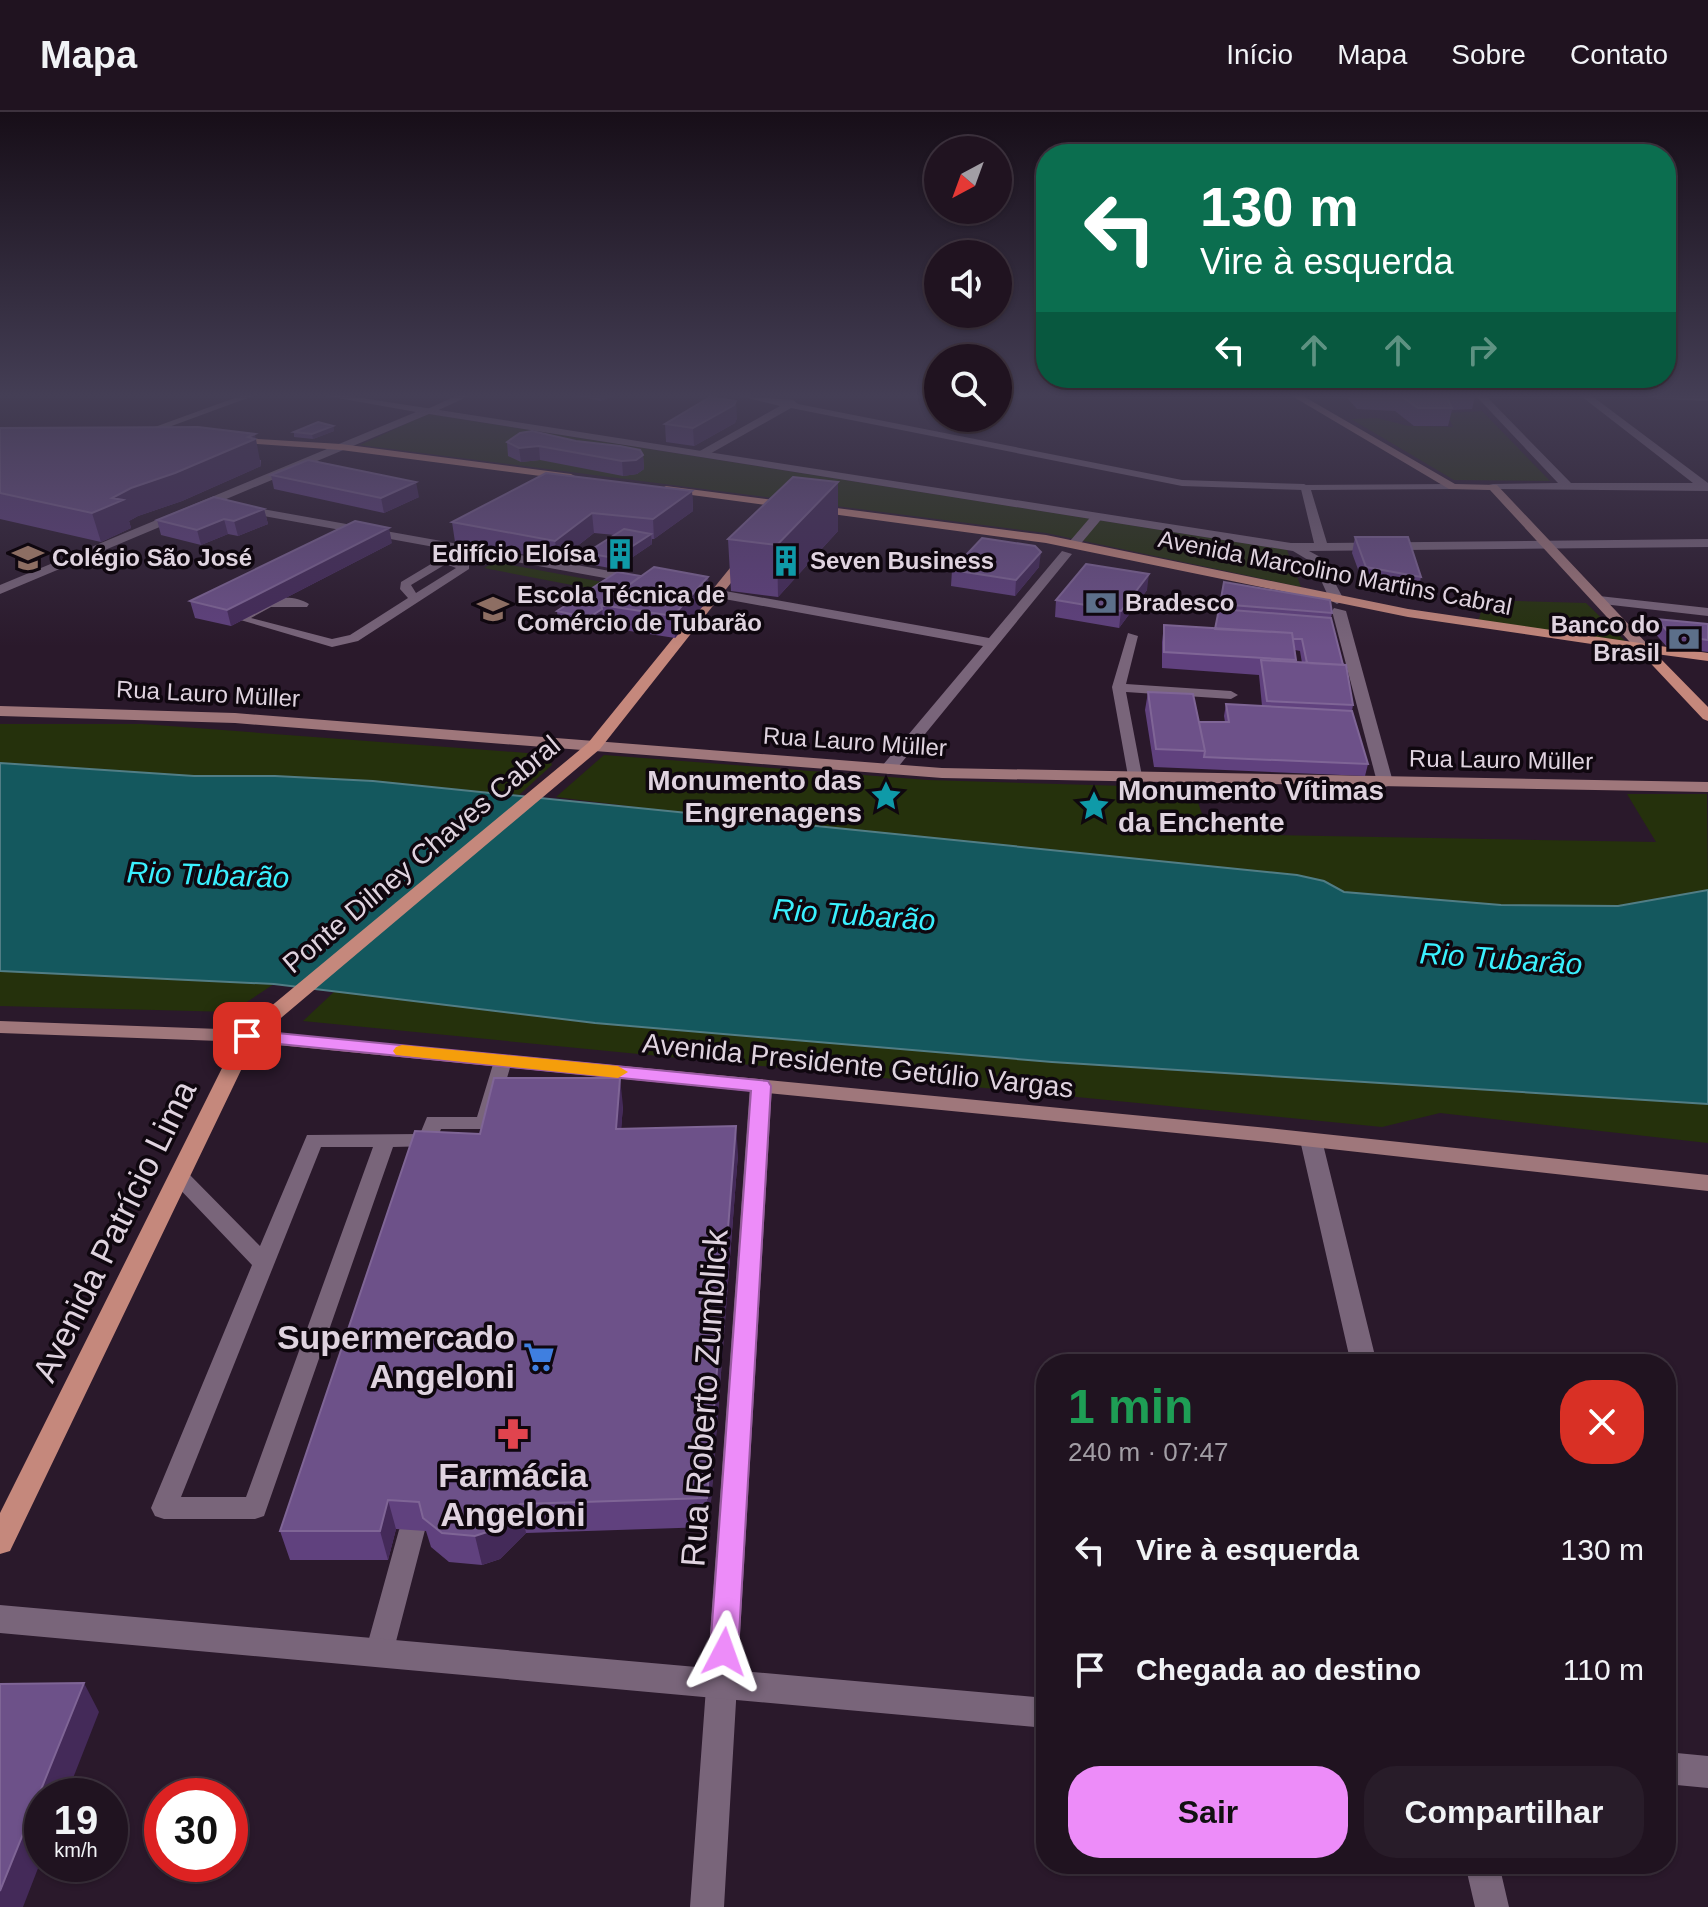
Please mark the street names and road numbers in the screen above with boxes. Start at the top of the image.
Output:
street label: Avenida Marcolino Martins Cabral [1156,525,1514,620]
street label: Rua Lauro Müller [115,675,301,712]
street label: Rua Lauro Müller [762,722,948,761]
street label: Ponte Dilney Chaves Cabral [277,729,566,979]
street label: Rua Lauro Müller [1409,744,1593,775]
street label: Avenida Presidente Getúlio Vargas [641,1027,1075,1104]
street label: Avenida Patrício Lima [25,1074,203,1388]
street label: Rua Roberto Zumblick [673,1227,735,1568]

